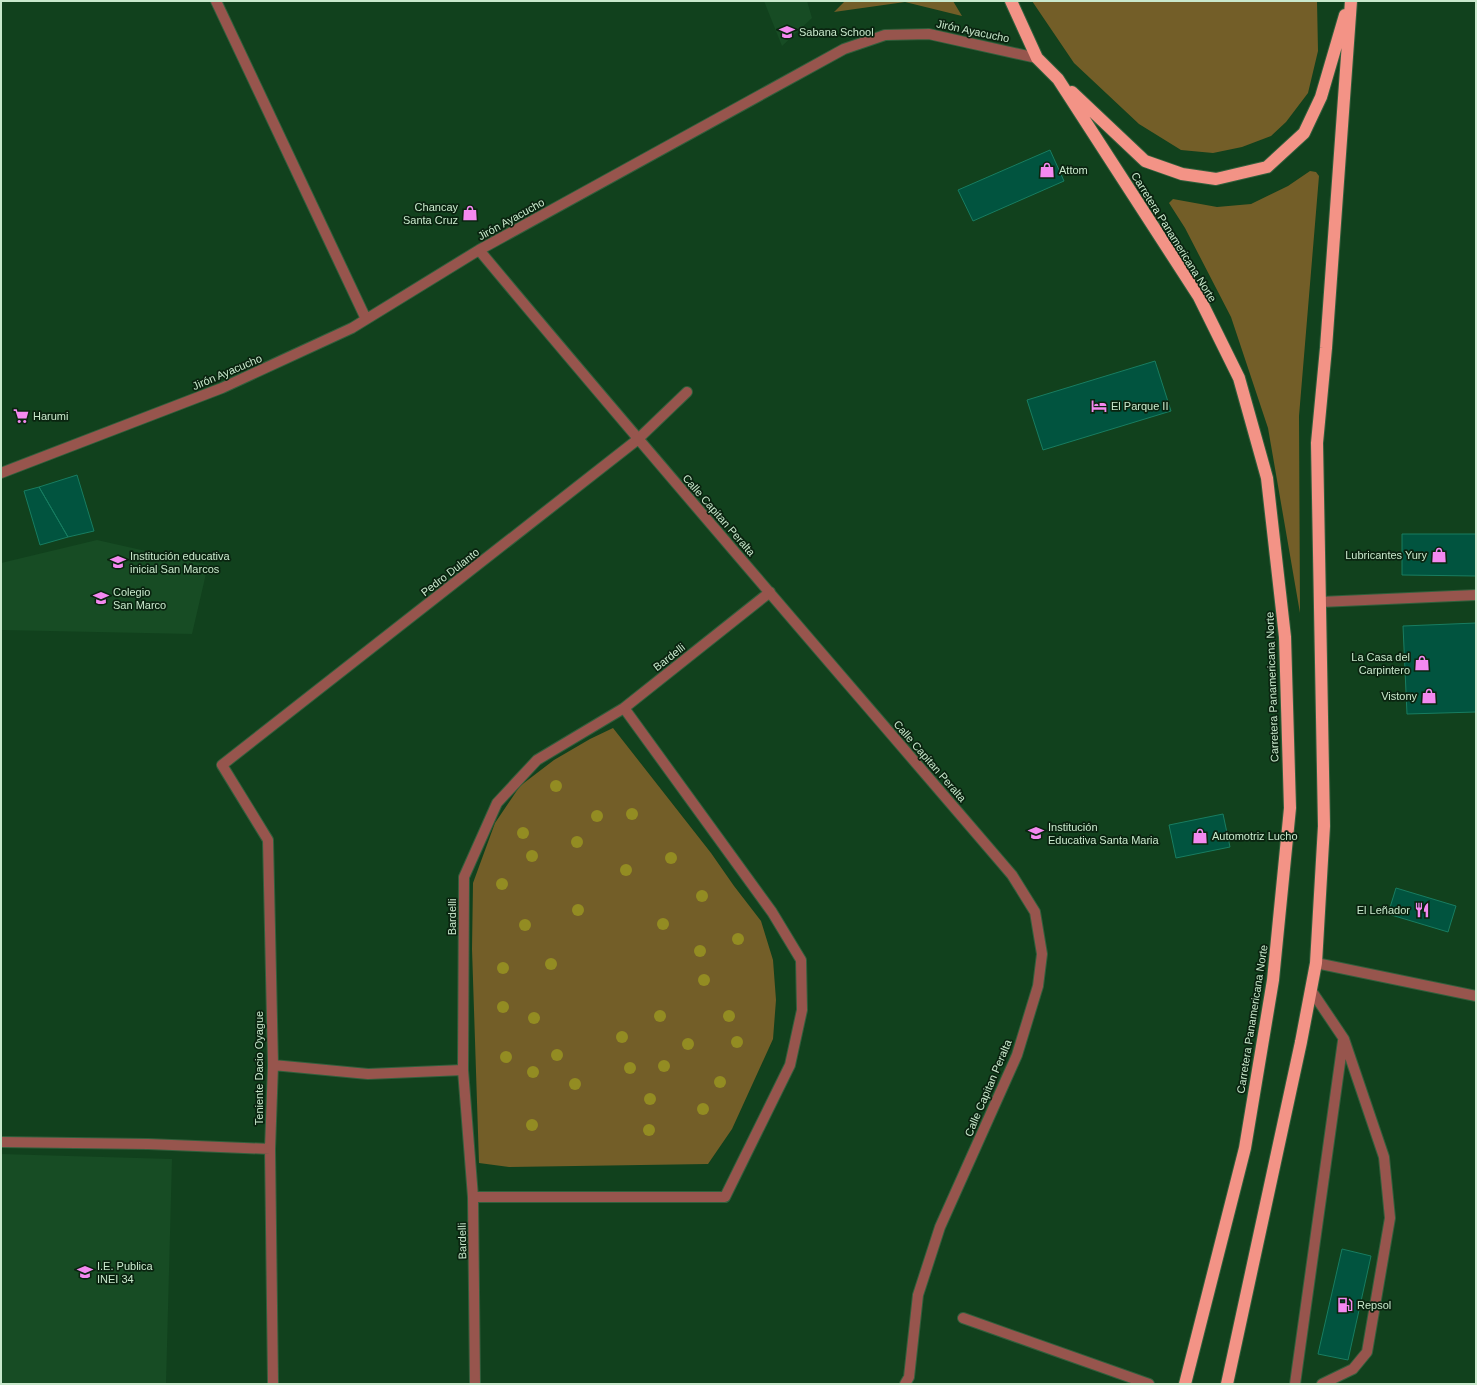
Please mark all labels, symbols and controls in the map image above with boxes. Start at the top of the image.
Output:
street label: Jirón Ayacucho [935,17,1011,45]
school or university icon: Sabana School [778,23,796,41]
place label: Sabana School [799,26,874,38]
shop icon: Attom [1038,161,1056,179]
place label: Attom [1059,164,1088,176]
street label: Carretera Panamericana Norte [1129,170,1219,304]
street label: Jirón Ayacucho [476,196,546,242]
place label: Chancay Santa Cruz [403,201,458,226]
shop icon: Chancay Santa Cruz [461,204,479,222]
street label: Jirón Ayacucho [190,352,264,392]
hotel icon: El Parque II [1090,397,1108,415]
place label: El Parque II [1111,400,1168,412]
supermarket icon: Harumi [12,407,30,425]
place label: Harumi [33,410,68,422]
street label: Calle Capitan Peralta [680,472,758,559]
street label: Pedro Dulanto [419,546,481,598]
shop icon: Lubricantes Yury [1430,546,1448,564]
place label: Lubricantes Yury [1345,549,1427,561]
place label: Institución educativa inicial San Marcos [130,550,231,575]
school or university icon: Institución educativa inicial San Marcos [109,553,127,571]
place label: Colegio San Marco [113,586,166,611]
school or university icon: Colegio San Marco [92,589,110,607]
street label: Carretera Panamericana Norte [1263,612,1281,762]
street label: Bardelli [651,641,687,673]
place label: La Casa del Carpintero [1351,651,1410,676]
shop icon: La Casa del Carpintero [1413,654,1431,672]
shop icon: Vistony [1420,687,1438,705]
place label: Vistony [1381,690,1417,702]
street label: Calle Capitan Peralta [891,718,969,805]
place label: Institución Educativa Santa Maria [1048,821,1160,846]
school or university icon: Institución Educativa Santa Maria [1027,824,1045,842]
shop icon: Automotriz Lucho [1191,827,1209,845]
place label: Automotriz Lucho [1212,830,1298,842]
street label: Bardelli [446,899,458,935]
restaurant icon: El Leñador [1413,901,1431,919]
place label: El Leñador [1357,904,1410,916]
street label: Carretera Panamericana Norte [1234,944,1270,1094]
street label: Teniente Dacio Oyague [253,1011,265,1125]
street label: Calle Capitan Peralta [962,1037,1014,1138]
street label: Bardelli [456,1223,468,1259]
place label: I.E. Publica INEI 34 [97,1260,154,1285]
school or university icon: I.E. Publica INEI 34 [76,1263,94,1281]
fuel station icon: Repsol [1336,1296,1354,1314]
place label: Repsol [1357,1299,1391,1311]

